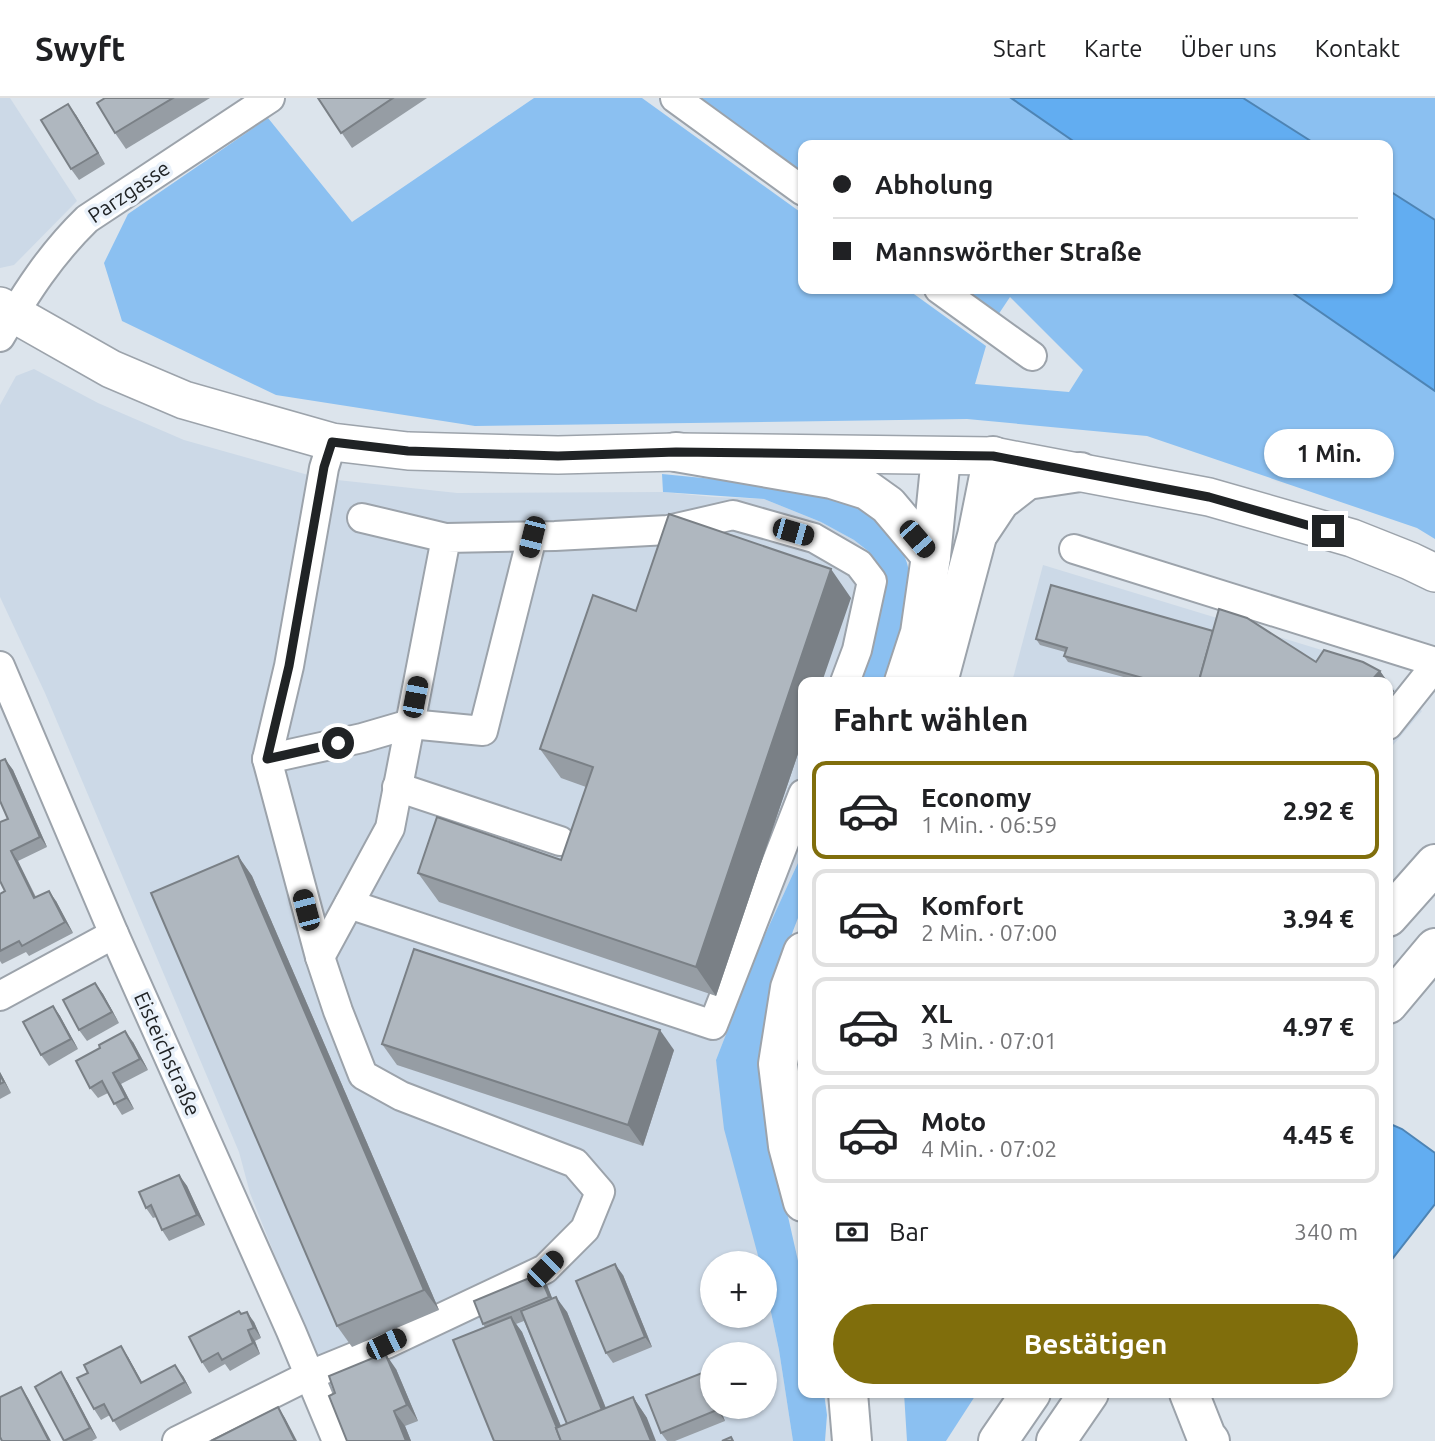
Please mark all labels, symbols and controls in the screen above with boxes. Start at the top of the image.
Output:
text: Swyft [35,30,125,67]
text: Start [993,35,1046,62]
text: Karte [1084,35,1143,62]
text: Über uns [1181,35,1277,62]
text: Kontakt [1315,35,1400,62]
street label: Parzgasse [83,155,174,227]
text: Abholung [875,170,993,199]
text: Mannswörther Straße [875,237,1142,266]
callout: 1 Min. [1263,430,1393,478]
text: 1 Min. [1297,441,1361,466]
car [517,514,548,560]
route end [1312,515,1344,547]
car [770,516,817,548]
car [896,516,939,562]
car [401,674,430,720]
text: Fahrt wählen [833,701,1028,737]
route start [322,727,354,759]
icon: car [837,779,900,842]
text: Economy [921,783,1031,812]
text: 2.92 € [1283,796,1354,825]
text: 1 Min. · 06:59 [921,812,1057,837]
car [291,887,322,933]
icon: car [837,887,900,950]
text: Komfort [921,891,1024,920]
text: 3.94 € [1283,904,1354,933]
text: 2 Min. · 07:00 [921,920,1057,945]
street label: Eisteichstraße [130,988,206,1119]
icon: car [837,995,900,1058]
text: XL [921,999,952,1028]
text: 4.97 € [1283,1012,1354,1041]
text: 3 Min. · 07:01 [921,1028,1057,1053]
icon: car [837,1103,900,1166]
text: Moto [921,1107,986,1136]
text: 4.45 € [1283,1120,1354,1149]
text: 4 Min. · 07:02 [921,1136,1057,1161]
icon: cash [833,1213,871,1251]
text: Bar [889,1217,929,1246]
text: 340 m [1294,1219,1358,1244]
car [523,1247,568,1291]
map controls [700,1251,777,1419]
button: + [700,1251,777,1328]
button: Bestätigen [833,1304,1358,1384]
car [363,1325,410,1363]
button: − [700,1342,777,1419]

